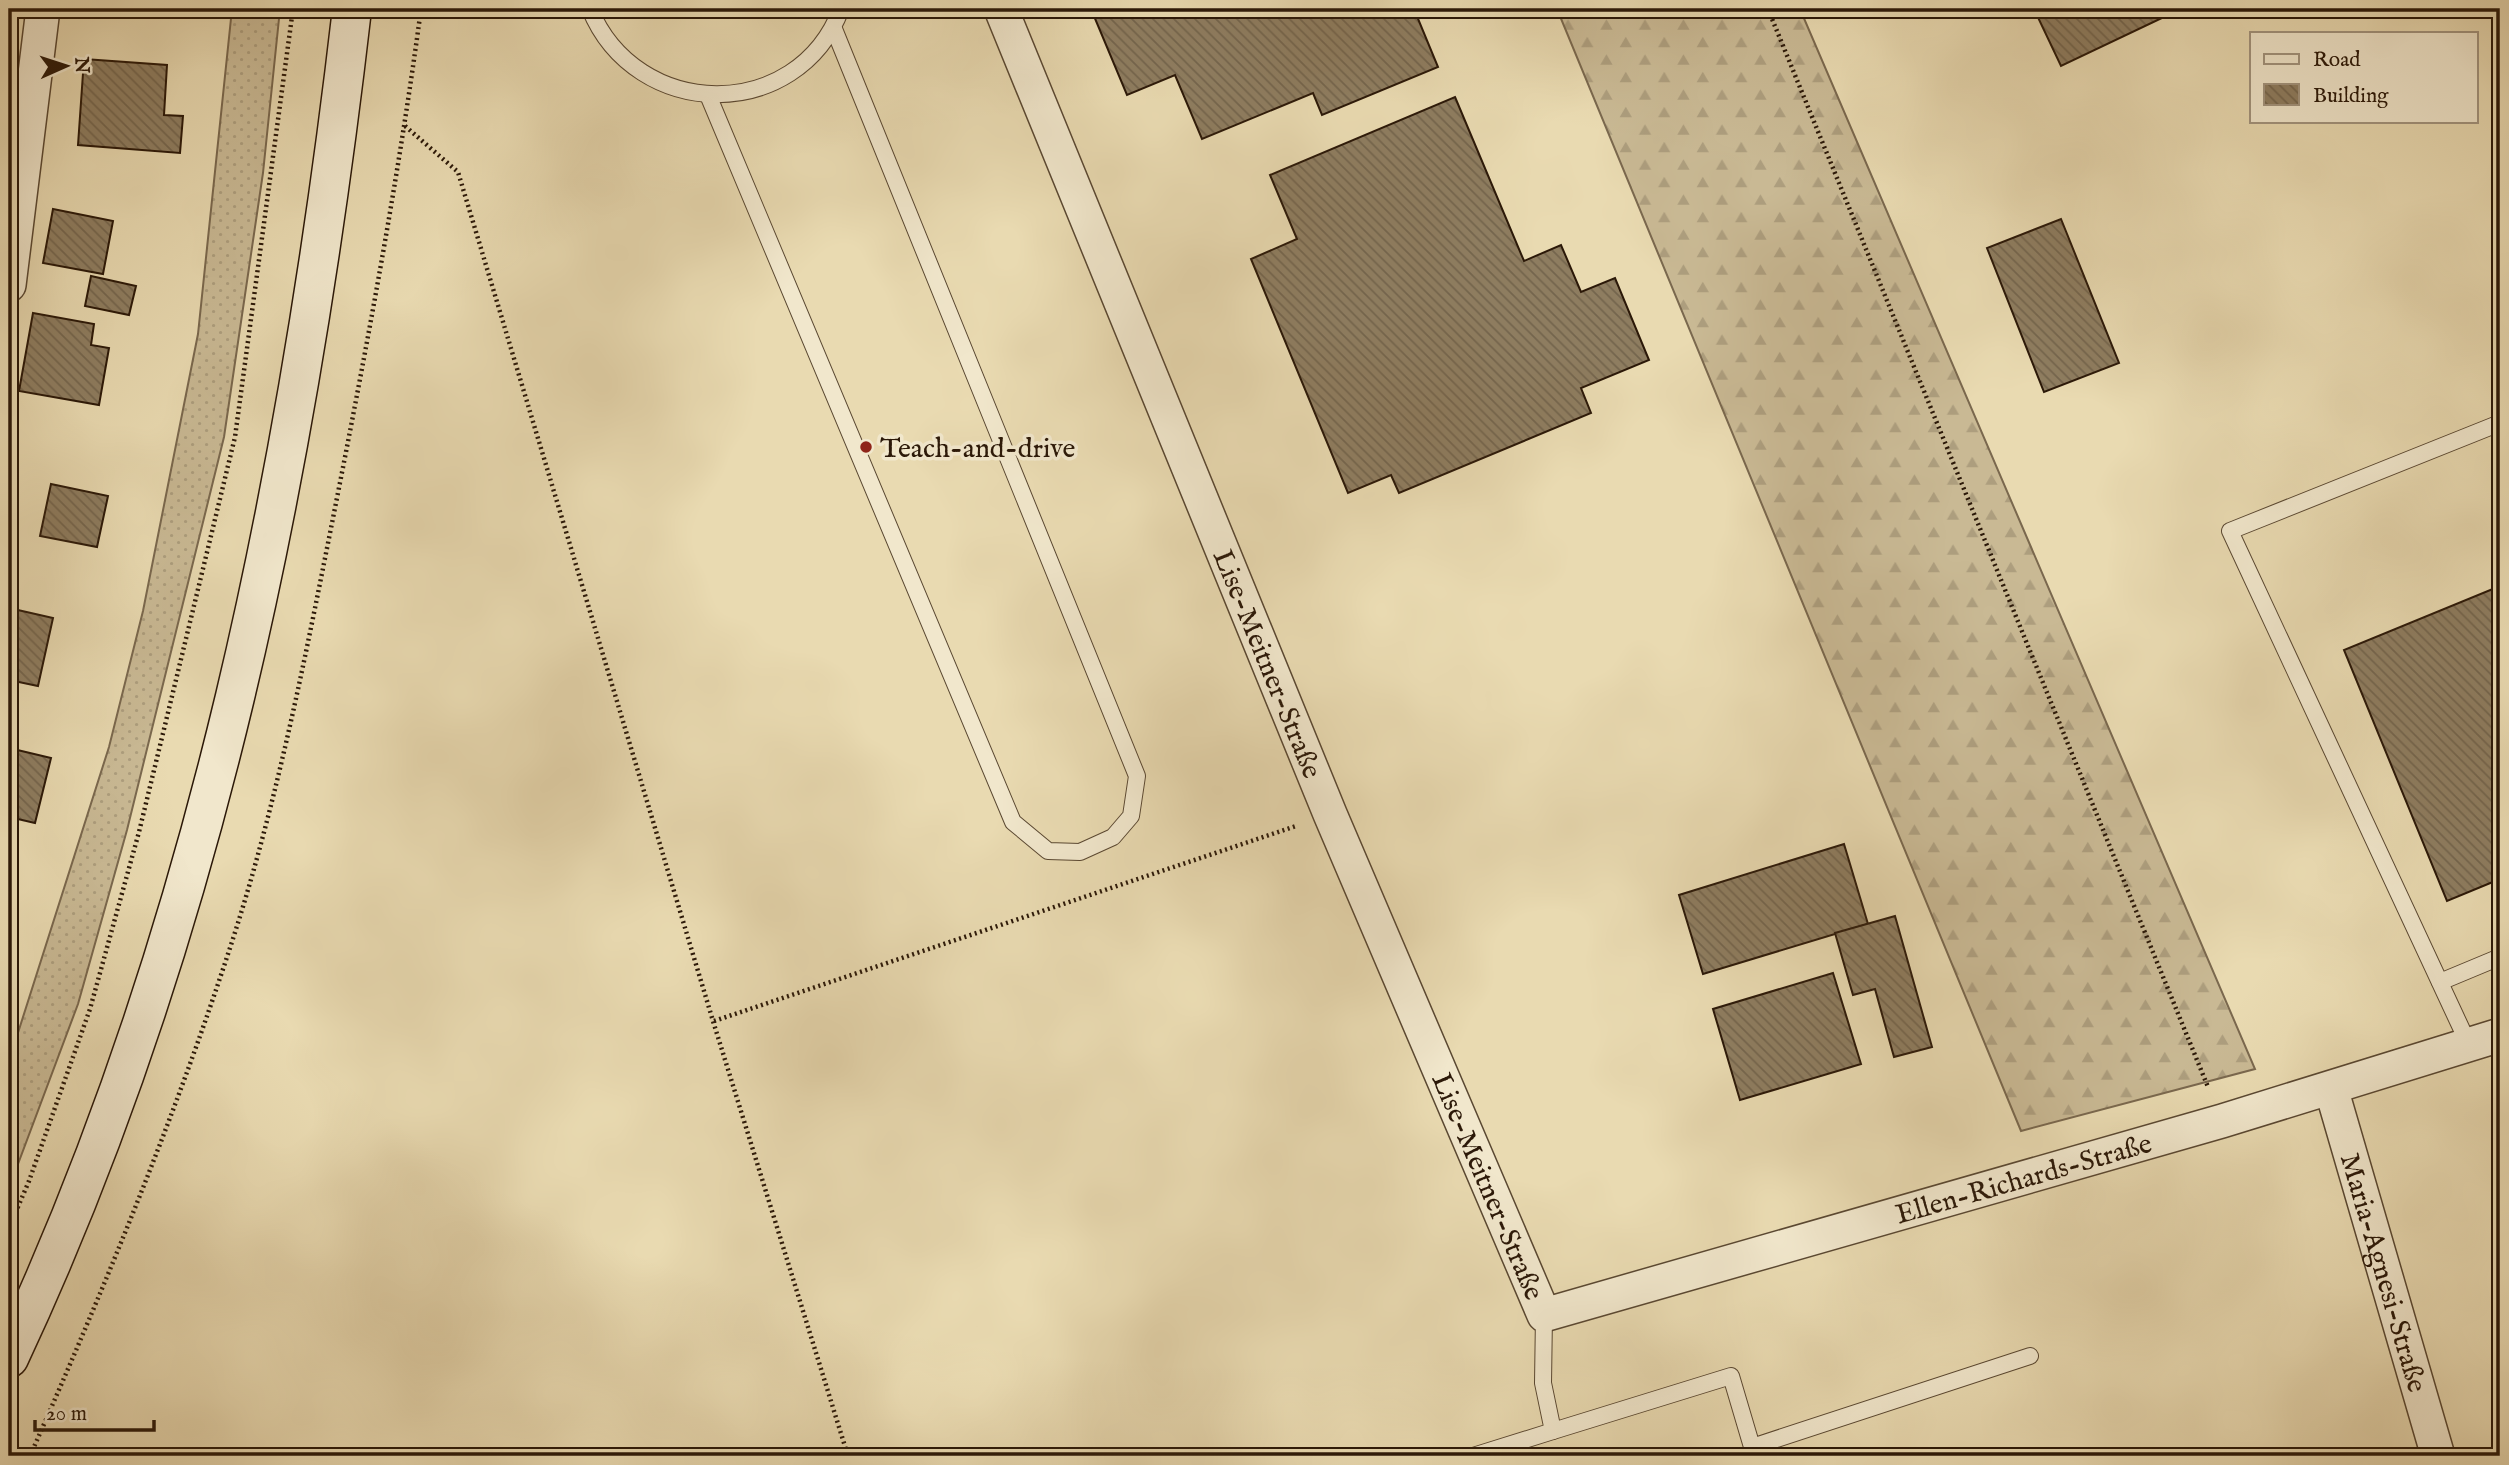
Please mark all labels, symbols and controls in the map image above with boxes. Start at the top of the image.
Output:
north arrow [32,32,102,102]
legend [2250,32,2478,122]
text: Road [2313,47,2361,74]
text: N [69,55,93,75]
text: Building [2313,83,2389,110]
place label: Teach-and-drive [880,432,1076,467]
marker: Teach-and-drive [858,439,874,455]
street label: Lise-Meitner-Straße [1204,545,1329,784]
street label: Lise-Meitner-Straße [1423,1068,1551,1306]
street label: Ellen-Richards-Straße [1892,1127,2156,1233]
street label: Maria-Agnesi-Straße [2331,1149,2434,1397]
scale bar [35,1388,154,1432]
text: 20 m [46,1401,87,1428]

